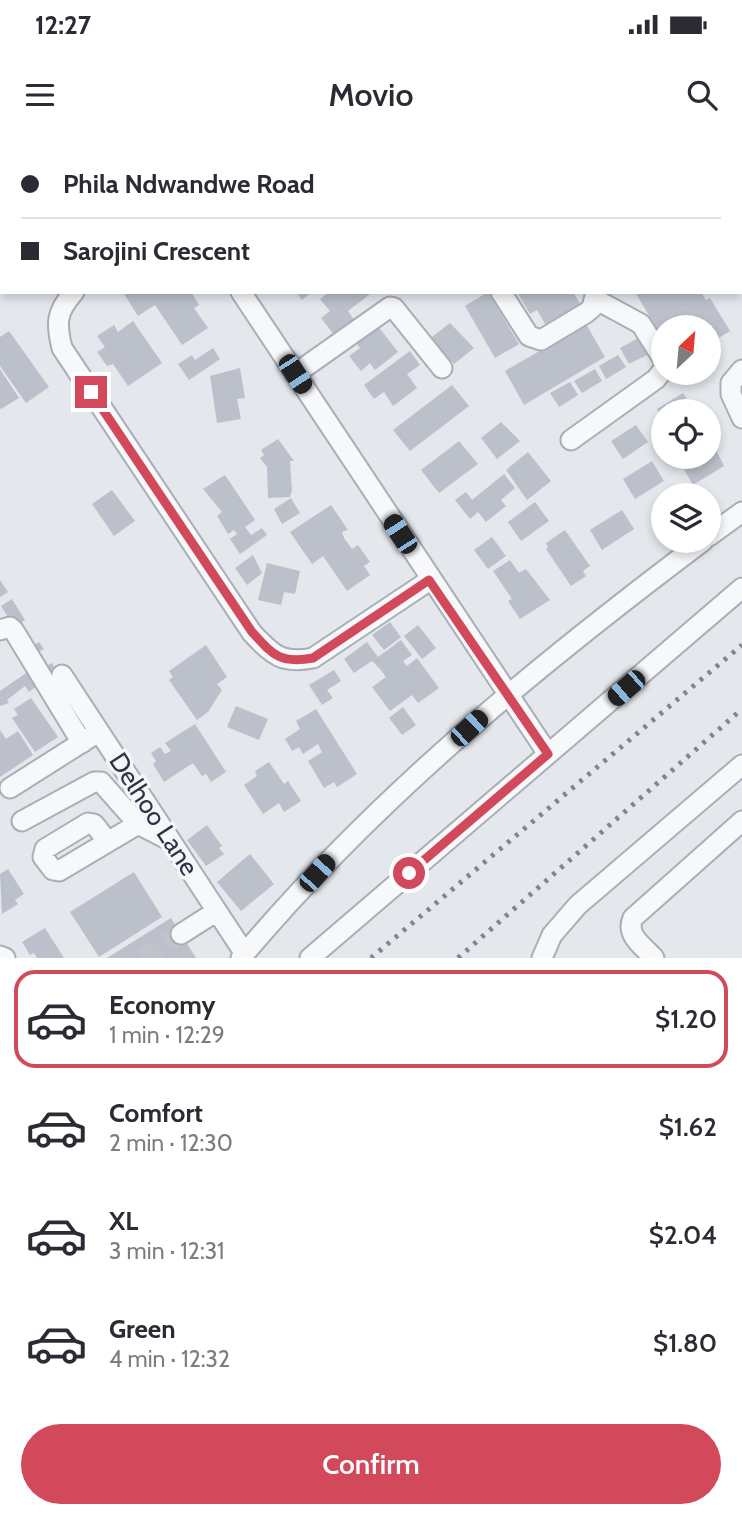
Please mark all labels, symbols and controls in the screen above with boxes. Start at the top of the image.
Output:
text: 12:27 [35,9,91,41]
text: Movio [329,75,413,114]
icon: menu [21,76,59,114]
icon: search [683,76,721,114]
text: Phila Ndwandwe Road [63,168,315,200]
text: Sarojini Crescent [63,235,250,267]
north arrow [651,315,721,385]
map controls [651,315,721,553]
car [275,351,316,397]
route end [75,376,107,408]
button: locate [651,399,721,469]
button: layers [651,483,721,553]
car [380,511,421,557]
car [604,666,649,710]
car [447,706,492,750]
street label: Delhoo Lane [102,747,206,881]
car [296,850,339,896]
route start [393,857,425,889]
icon: car [25,988,88,1051]
text: Economy [109,989,215,1021]
text: $1.20 [655,1003,717,1035]
text: 1 min · 12:29 [109,1021,225,1049]
icon: car [25,1096,88,1159]
text: Comfort [109,1097,203,1129]
text: $1.62 [659,1111,717,1143]
text: 2 min · 12:30 [109,1129,233,1157]
icon: car [25,1204,88,1267]
text: XL [109,1205,138,1237]
text: $2.04 [649,1219,717,1251]
text: 3 min · 12:31 [109,1237,225,1265]
icon: car [25,1312,88,1375]
text: Green [109,1313,176,1345]
text: $1.80 [653,1327,717,1359]
text: 4 min · 12:32 [109,1345,230,1373]
button: Confirm [21,1424,721,1504]

